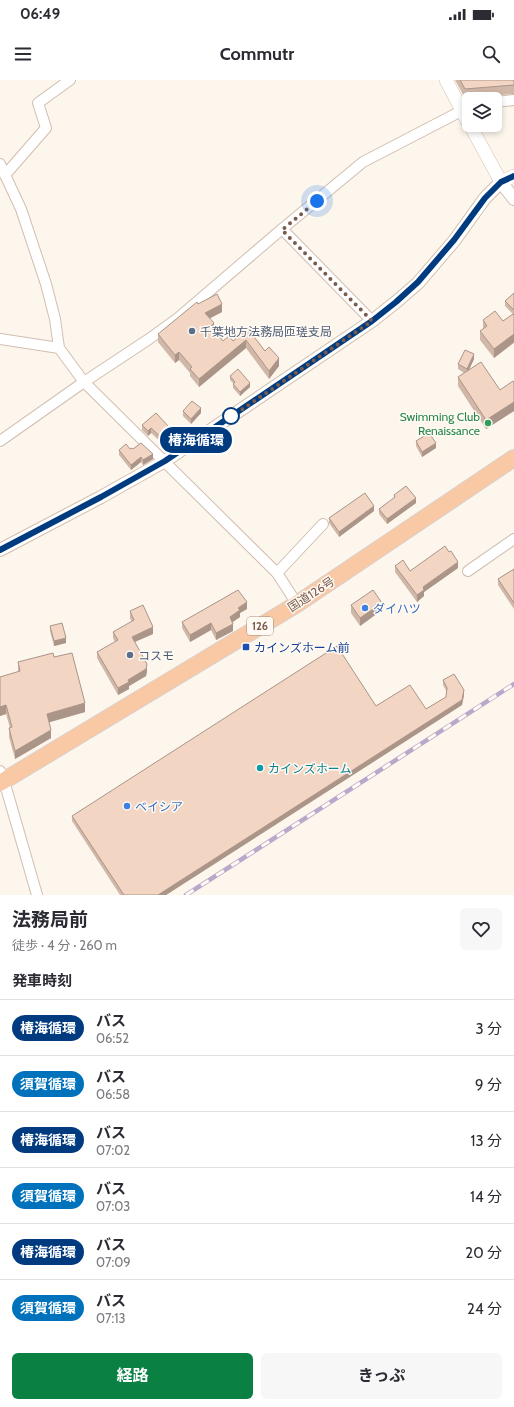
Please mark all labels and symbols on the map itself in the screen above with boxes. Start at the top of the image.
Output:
your location [307,191,327,211]
place label: 千葉地方法務局匝瑳支局 [200,324,332,339]
marker: 千葉地方法務局匝瑳支局 [187,326,197,336]
unlabelled marker [222,407,240,425]
place label: Swimming Club Renaissance [400,409,480,438]
marker: Swimming Club Renaissance [483,418,493,428]
line badge: 椿海循環 [168,427,224,453]
street label: 国道126号 [285,573,337,615]
place label: ダイハツ [373,601,421,616]
marker: ダイハツ [360,603,370,613]
road number: 126 [247,617,273,635]
place label: カインズホーム前 [254,640,349,655]
marker: カインズホーム前 [241,642,251,652]
place label: コスモ [138,648,174,663]
marker: コスモ [125,650,135,660]
place label: カインズホーム [268,761,351,776]
marker: カインズホーム [255,763,265,773]
place label: ベイシア [135,799,183,814]
marker: ベイシア [122,801,132,811]

